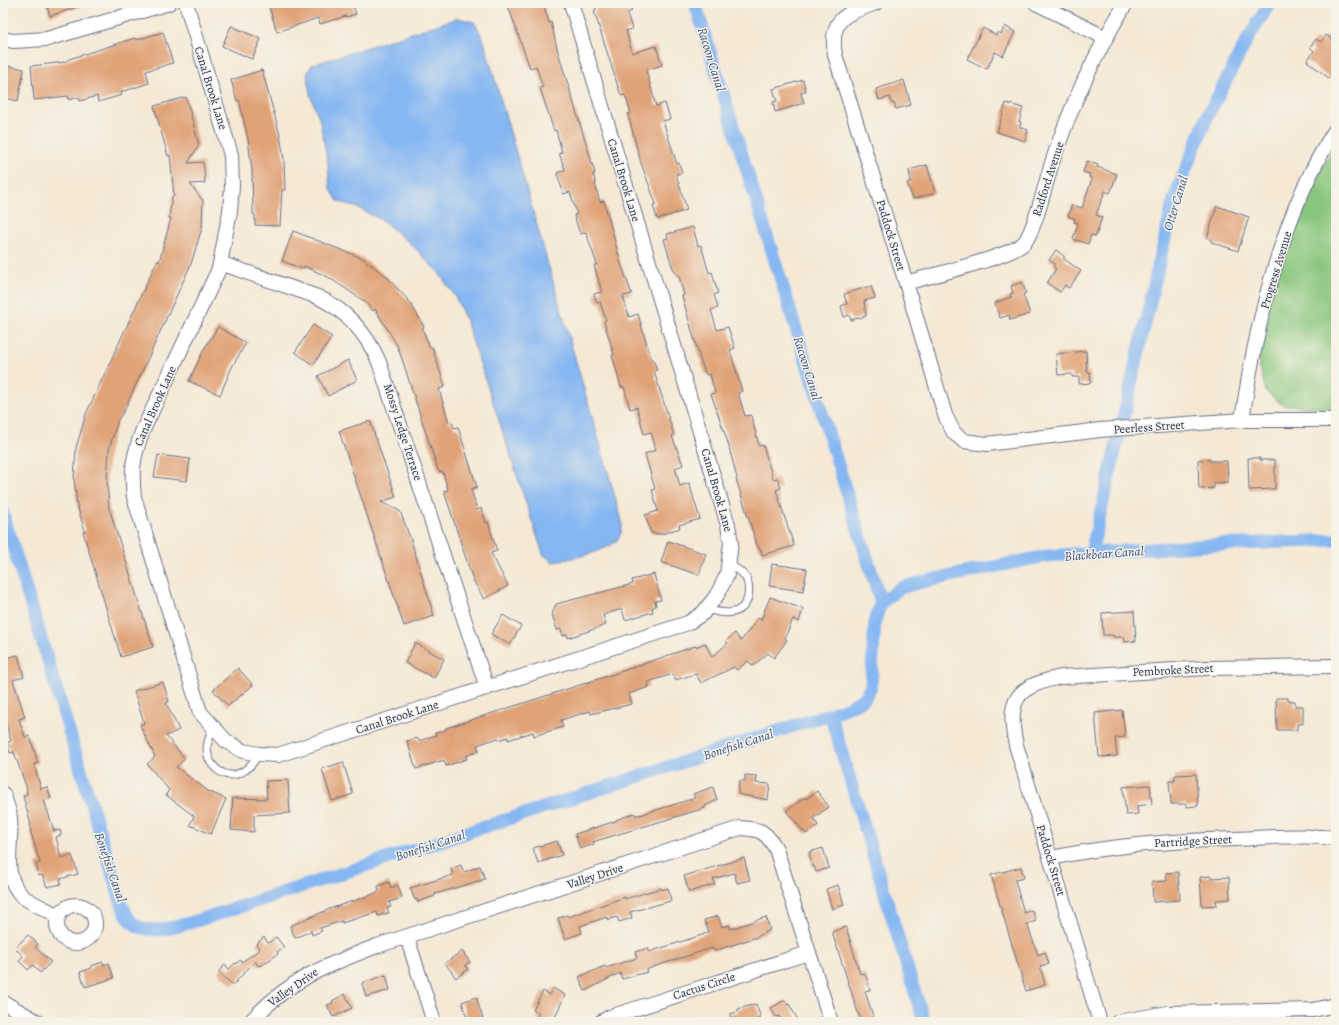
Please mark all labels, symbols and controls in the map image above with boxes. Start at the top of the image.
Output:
water label: Racoon Canal [694,25,730,94]
street label: Canal Brook Lane [191,45,231,131]
street label: Canal Brook Lane [604,137,644,223]
street label: Radford Avenue [1028,139,1068,219]
water label: Otter Canal [1159,173,1192,233]
street label: Paddock Street [873,197,909,273]
street label: Progress Avenue [1257,229,1295,311]
water label: Racoon Canal [790,334,826,403]
street label: Canal Brook Lane [130,363,180,449]
street label: Mossy Ledge Terrace [380,381,426,483]
street label: Peerless Street [1113,417,1185,437]
street label: Canal Brook Lane [697,446,737,534]
water label: Blackbear Canal [1064,542,1145,565]
street label: Pembroke Street [1132,660,1214,680]
street label: Canal Brook Lane [354,696,440,738]
water label: Bonefish Canal [701,725,776,764]
street label: Paddock Street [1033,822,1069,898]
water label: Bonefish Canal [393,826,468,865]
water label: Bonefish Canal [91,830,131,905]
street label: Partridge Street [1154,831,1233,851]
street label: Valley Drive [564,859,625,893]
street label: Valley Drive [264,964,321,1011]
street label: Cactus Circle [671,968,737,1004]

